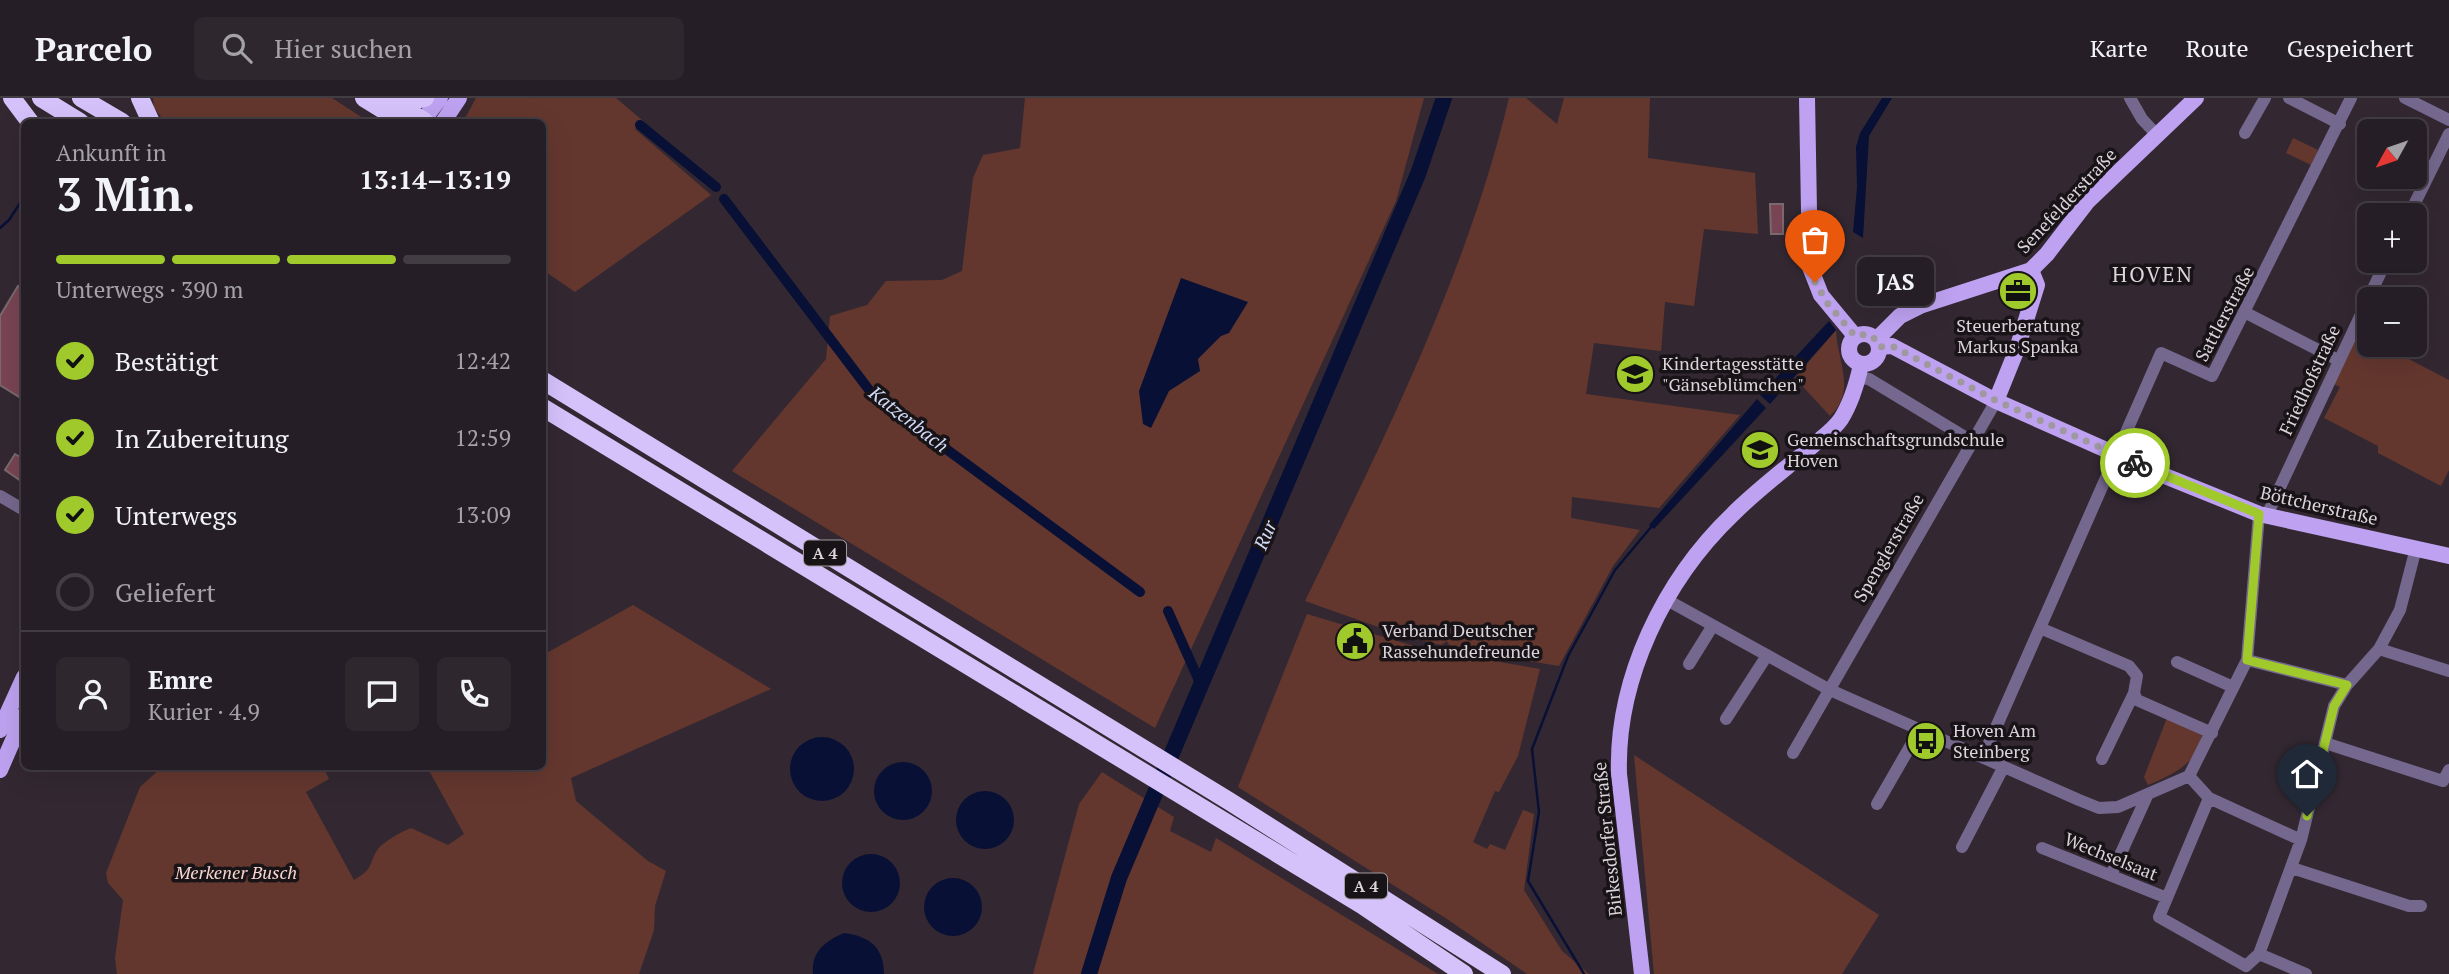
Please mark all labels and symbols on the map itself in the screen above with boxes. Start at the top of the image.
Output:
north arrow [2357,119,2427,189]
street label: Senefelderstraße [2011,142,2121,258]
pin [1785,210,1845,282]
callout: JAS [1857,258,1934,306]
district label: HOVEN [2112,260,2194,288]
street label: Sattlerstraße [2189,262,2259,365]
office icon: Steuerberatung Markus Spanka [1997,270,2039,312]
place label: Steuerberatung Markus Spanka [1956,313,2080,358]
street label: Friedhofstraße [2273,321,2345,439]
place label: Kindertagesstätte "Gänseblümchen" [1662,351,1804,396]
school or university icon: Kindertagesstätte "Gänseblümchen" [1614,353,1656,395]
water label: Katzenbach [864,379,954,457]
place label: Gemeinschaftsgrundschule Hoven [1787,427,2004,472]
courier [2100,428,2170,498]
school or university icon: Gemeinschaftsgrundschule Hoven [1739,429,1781,471]
street label: Böttcherstraße [2258,480,2380,530]
street label: Spenglerstraße [1847,489,1929,606]
water label: Rur [1247,516,1282,554]
road number: A 4 [804,540,846,566]
place label: Verband Deutscher Rassehundefreunde [1382,618,1540,663]
public building icon: Verband Deutscher Rassehundefreunde [1334,620,1376,662]
place label: Hoven Am Steinberg [1953,718,2037,763]
bus stop icon: Hoven Am Steinberg [1905,720,1947,762]
pin [2277,744,2337,816]
street label: Birkesdorfer Straße [1587,761,1627,918]
street label: Wechselsaat [2061,826,2162,886]
park label: Merkener Busch [174,860,297,884]
road number: A 4 [1345,874,1387,898]

